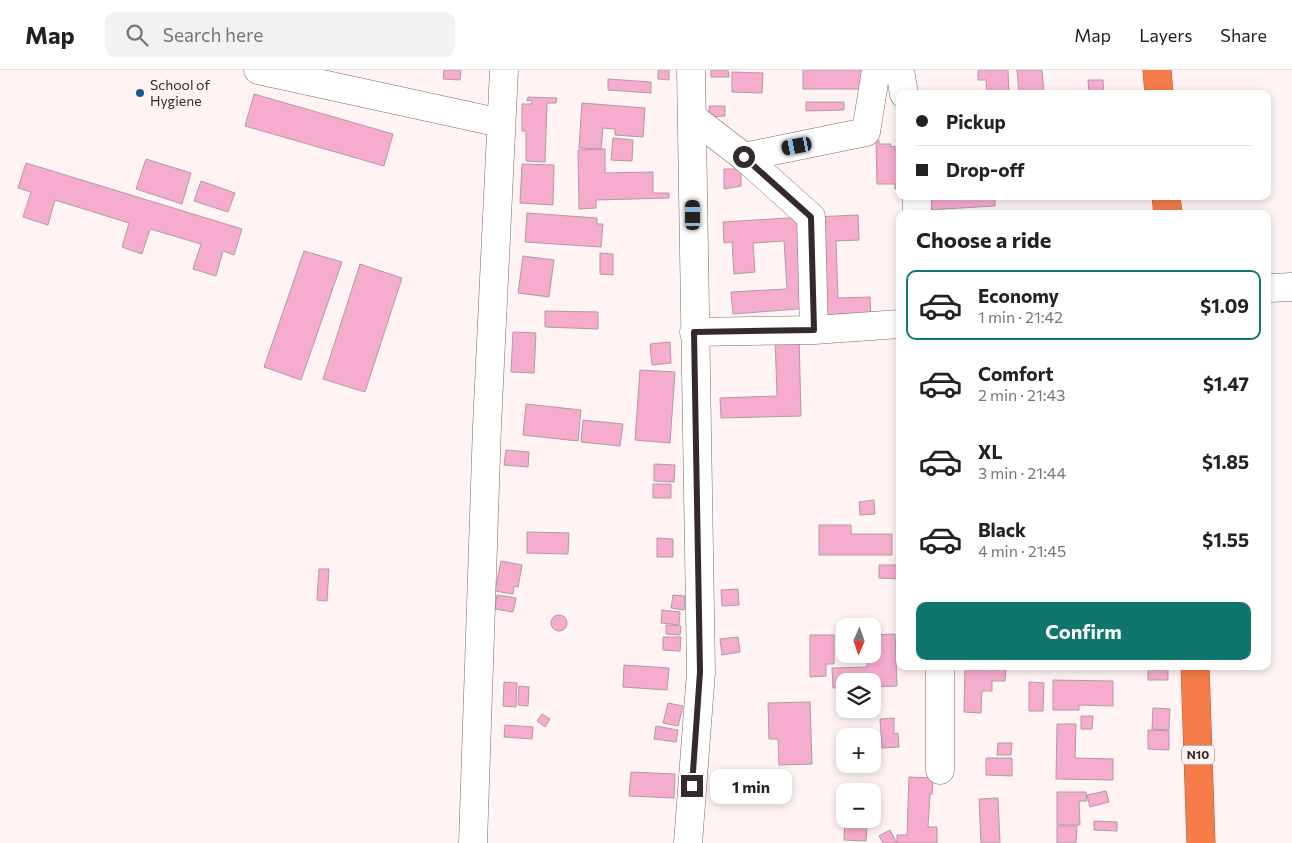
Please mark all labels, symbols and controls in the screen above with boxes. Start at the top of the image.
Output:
search box [105,12,455,57]
text: Map [25,20,75,49]
icon: search [123,21,151,49]
text: Search here [163,23,263,46]
text: Map [1074,24,1111,46]
text: Layers [1139,24,1192,46]
text: Share [1220,24,1267,46]
place label: School of Hygiene [150,76,210,109]
marker: School of Hygiene [134,87,146,99]
text: Pickup [946,110,1006,133]
car [780,136,813,156]
route start [733,146,755,168]
text: Drop-off [946,158,1025,181]
car [685,200,700,230]
text: Choose a ride [916,226,1051,253]
icon: car [918,283,963,328]
text: Economy [978,284,1059,307]
text: $1.09 [1200,294,1249,317]
text: 1 min · 21:42 [978,307,1063,326]
icon: car [918,361,963,406]
text: Comfort [978,362,1054,385]
text: $1.47 [1203,372,1249,395]
text: 2 min · 21:43 [978,385,1065,404]
icon: car [918,439,963,484]
text: XL [978,440,1003,463]
text: $1.85 [1202,450,1249,473]
text: 3 min · 21:44 [978,463,1066,482]
icon: car [918,517,963,562]
text: Black [978,518,1026,541]
text: $1.55 [1202,528,1249,551]
text: 4 min · 21:45 [978,541,1066,560]
button: Confirm [916,602,1251,660]
north arrow [836,618,881,662]
map controls [836,618,881,828]
button: layers [836,673,881,718]
button: + [836,728,881,773]
road number: N10 [1182,746,1214,764]
callout: 1 min [710,768,792,804]
route end [681,775,703,797]
text: 1 min [732,777,770,796]
button: − [836,783,881,828]

